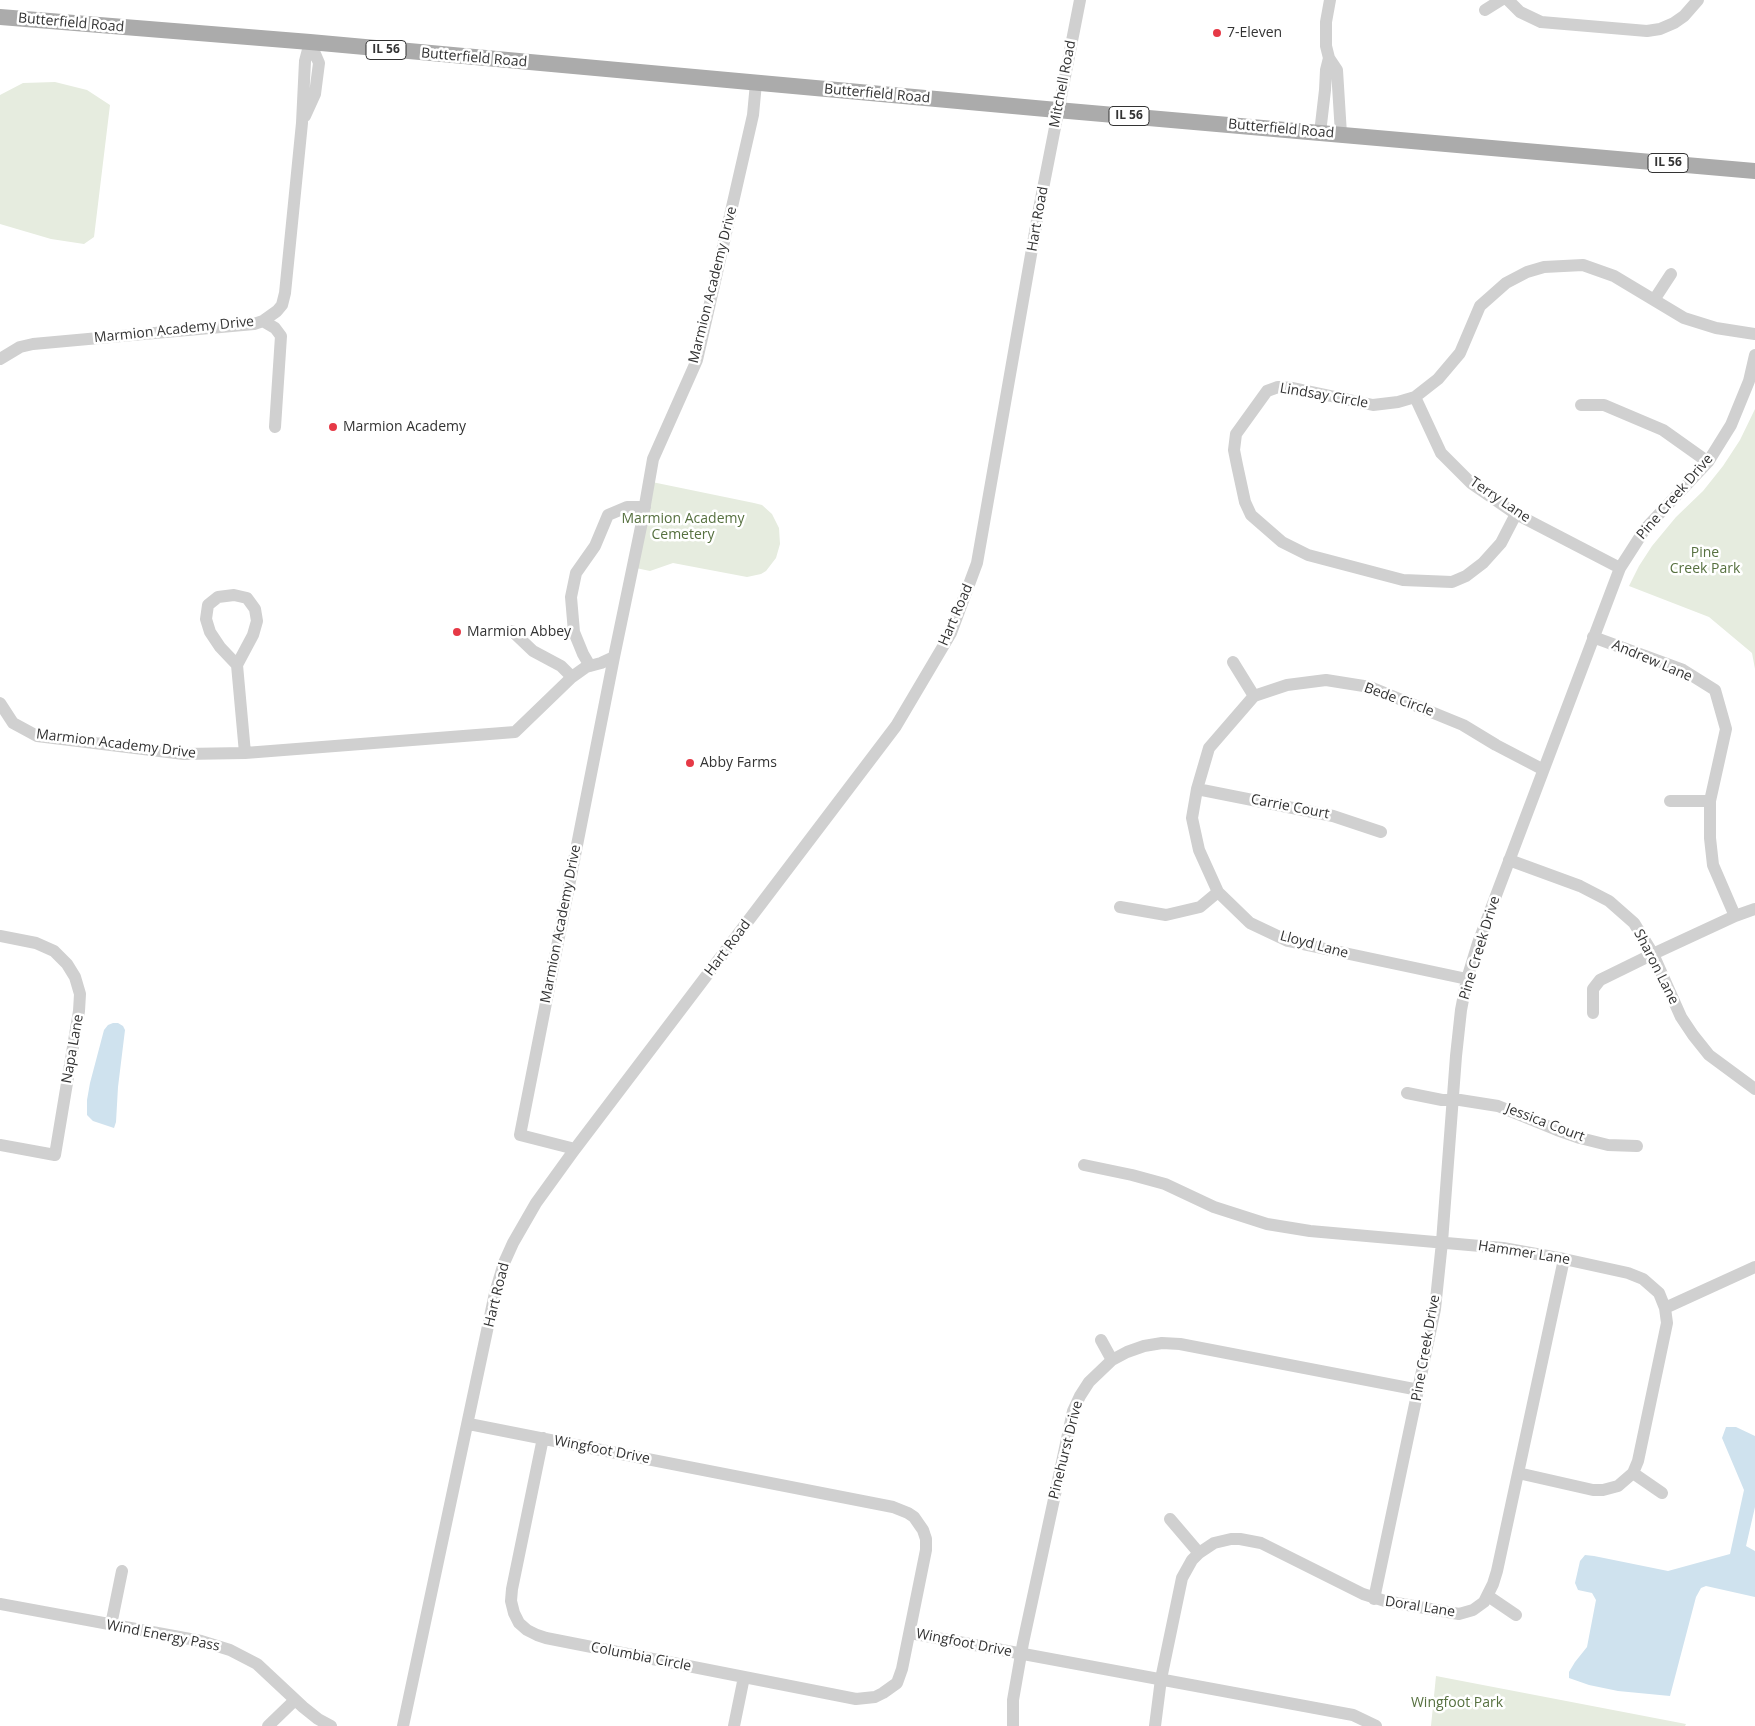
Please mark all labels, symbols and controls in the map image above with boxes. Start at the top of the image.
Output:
street label: Butterfield Road [17,10,125,36]
place label: 7-Eleven [1227,25,1282,41]
marker: 7-Eleven [1211,27,1223,39]
street label: Mitchell Road [1046,39,1080,129]
road number: IL 56 [366,40,406,60]
street label: Butterfield Road [420,45,528,71]
street label: Butterfield Road [823,81,931,107]
road number: IL 56 [1109,106,1149,125]
street label: Butterfield Road [1227,116,1335,142]
road number: IL 56 [1648,154,1688,172]
street label: Hart Road [1024,185,1052,253]
street label: Marmion Academy Drive [685,205,741,365]
street label: Marmion Academy Drive [93,313,255,347]
street label: Lindsay Circle [1279,380,1369,412]
place label: Marmion Academy [343,419,466,435]
marker: Marmion Academy [327,421,339,433]
street label: Pine Creek Drive [1633,451,1717,543]
street label: Terry Lane [1467,474,1533,526]
park label: Marmion Academy Cemetery [622,511,744,544]
park label: Pine Creek Park [1670,545,1740,578]
street label: Hart Road [935,581,977,649]
place label: Marmion Abbey [467,624,571,640]
marker: Marmion Abbey [451,626,463,638]
street label: Andrew Lane [1609,637,1695,685]
street label: Bede Circle [1362,680,1436,720]
street label: Marmion Academy Drive [35,726,197,762]
place label: Abby Farms [700,755,777,771]
marker: Abby Farms [684,757,696,769]
street label: Carrie Court [1249,791,1331,823]
street label: Marmion Academy Drive [537,843,585,1005]
street label: Pine Creek Drive [1456,894,1504,1002]
street label: Hart Road [701,917,755,979]
street label: Sharon Lane [1630,927,1682,1007]
street label: Lloyd Lane [1278,928,1350,962]
street label: Napa Lane [59,1013,87,1085]
street label: Jessica Court [1503,1100,1587,1146]
street label: Hammer Lane [1477,1237,1571,1269]
street label: Hart Road [481,1261,513,1329]
street label: Pine Creek Drive [1408,1294,1444,1402]
street label: Pinehurst Drive [1046,1399,1086,1501]
street label: Wingfoot Drive [553,1432,651,1468]
street label: Doral Lane [1384,1593,1456,1621]
street label: Wind Energy Pass [105,1617,221,1655]
street label: Wingfoot Drive [915,1625,1013,1661]
street label: Columbia Circle [589,1639,693,1675]
park label: Wingfoot Park [1411,1695,1503,1711]

